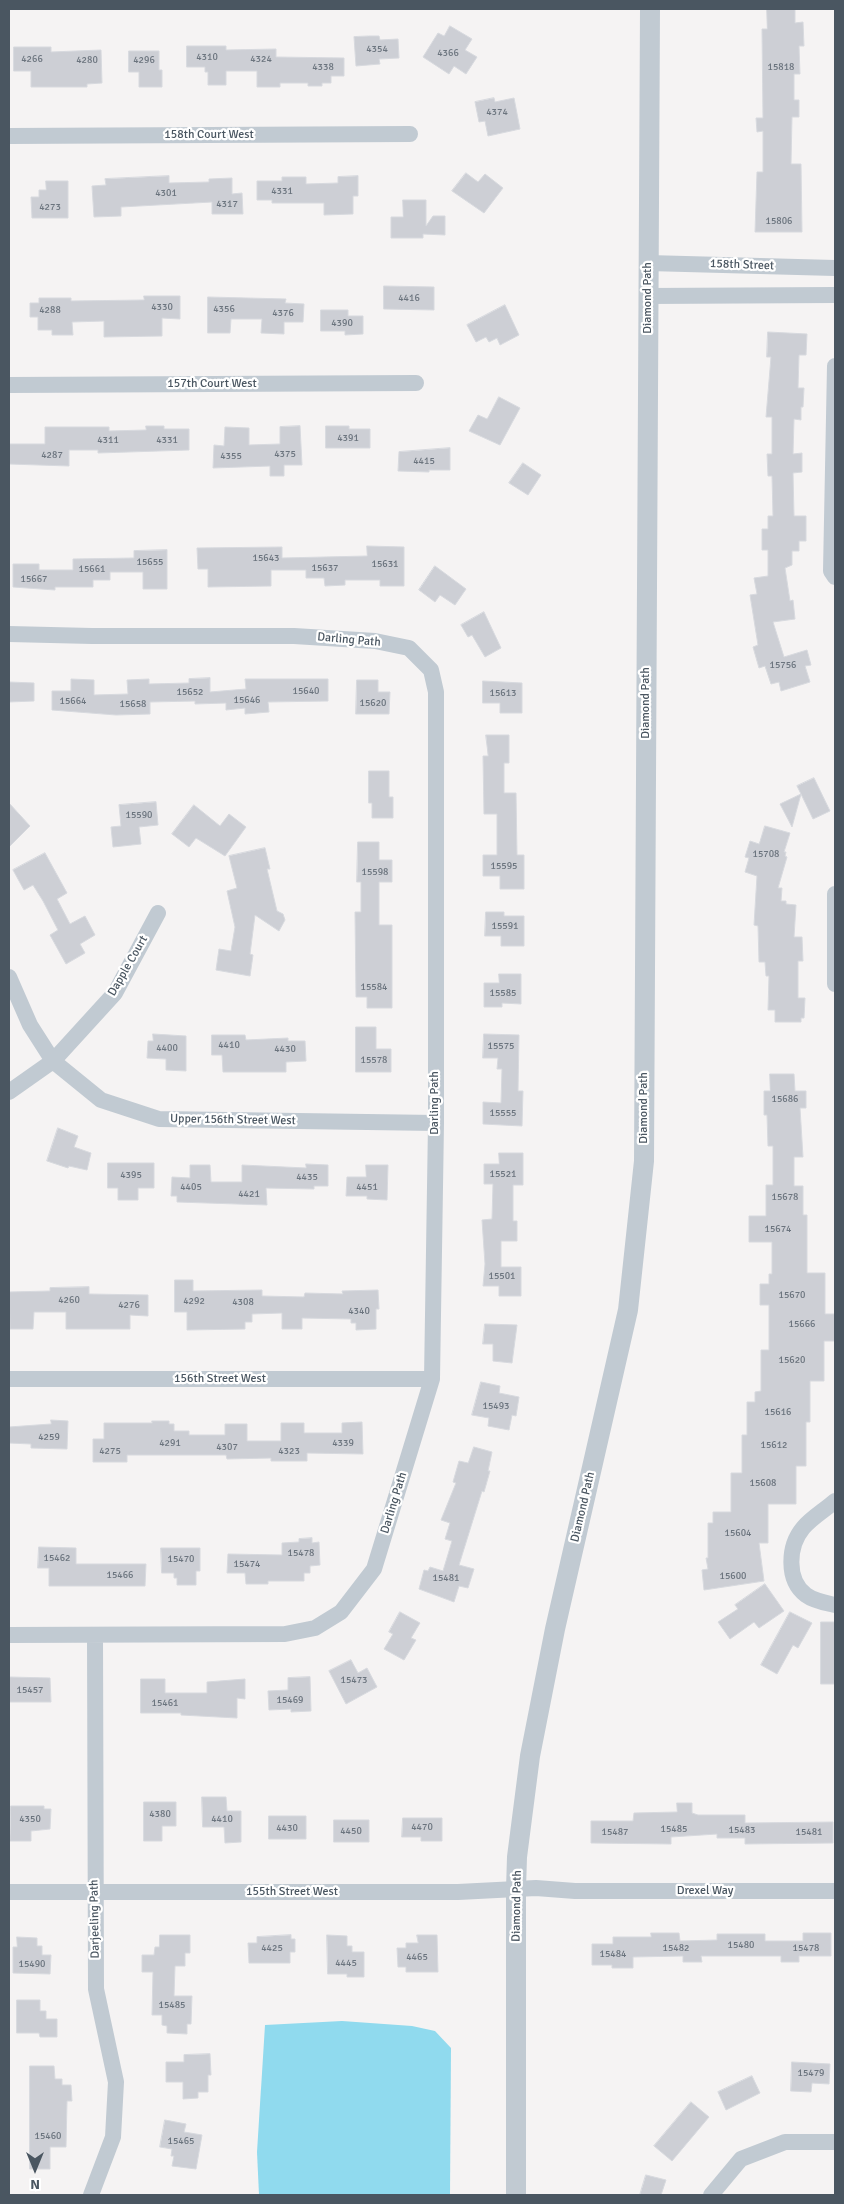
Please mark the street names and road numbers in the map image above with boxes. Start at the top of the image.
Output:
street label: 158th Court West [164,128,254,142]
street label: 158th Street [710,257,774,273]
street label: Diamond Path [641,262,655,334]
street label: 157th Court West [167,377,257,391]
street label: Darling Path [317,630,381,650]
street label: Diamond Path [639,667,653,739]
street label: Dapple Court [105,933,151,999]
street label: Darling Path [428,1071,442,1135]
street label: Diamond Path [637,1072,651,1144]
street label: Upper 156th Street West [170,1112,296,1128]
street label: 156th Street West [174,1372,266,1386]
street label: Darling Path [378,1470,410,1536]
street label: Diamond Path [568,1470,598,1544]
street label: Diamond Path [509,1870,525,1942]
street label: Darjeeling Path [87,1879,103,1959]
street label: Drexel Way [677,1884,733,1898]
street label: 155th Street West [246,1885,338,1899]

